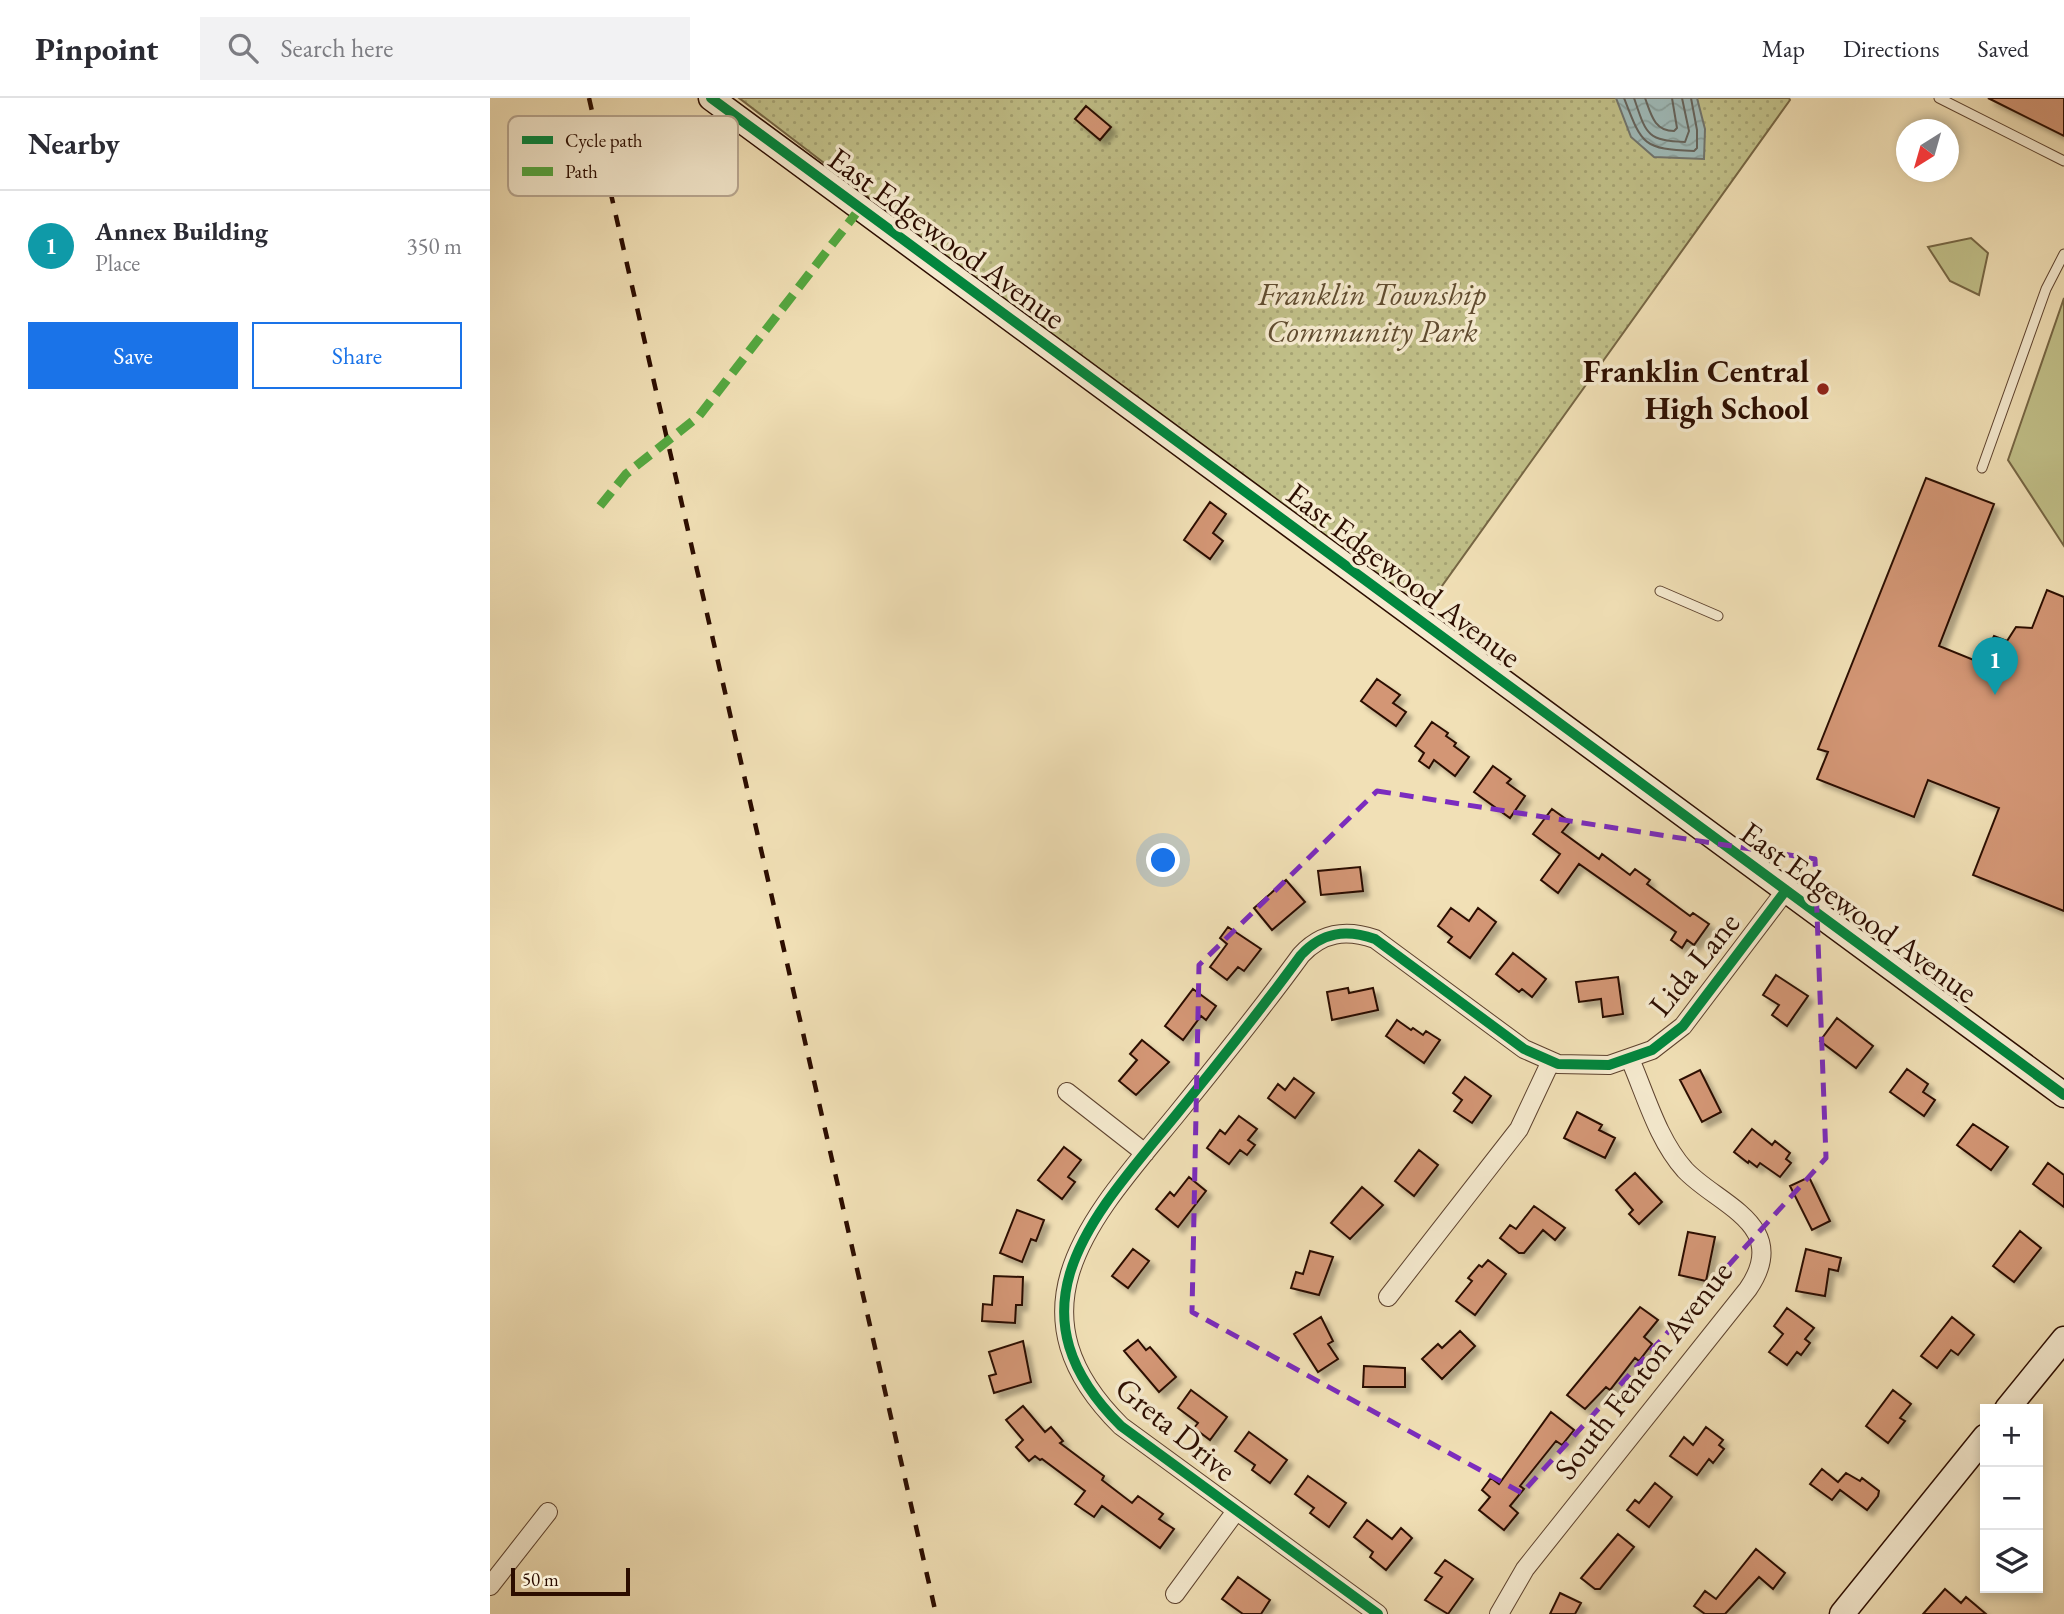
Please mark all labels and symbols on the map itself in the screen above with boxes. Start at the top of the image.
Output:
legend [508,116,738,196]
north arrow [1896,119,1959,182]
text: Cycle path [565,128,643,153]
street label: East Edgewood Avenue [820,138,1074,338]
text: Path [565,159,598,184]
park label: Franklin Township Community Park [1257,273,1486,352]
place label: Franklin Central High School [1583,350,1809,429]
marker: Franklin Central High School [1815,381,1831,397]
street label: East Edgewood Avenue [1278,473,1530,677]
pin: 1 [1972,637,2018,695]
street label: East Edgewood Avenue [1732,812,1986,1012]
your location [1146,843,1180,877]
street label: Lida Lane [1639,903,1749,1025]
street label: South Fenton Avenue [1544,1252,1742,1488]
street label: Greta Drive [1107,1367,1245,1491]
scale bar [511,1565,630,1597]

